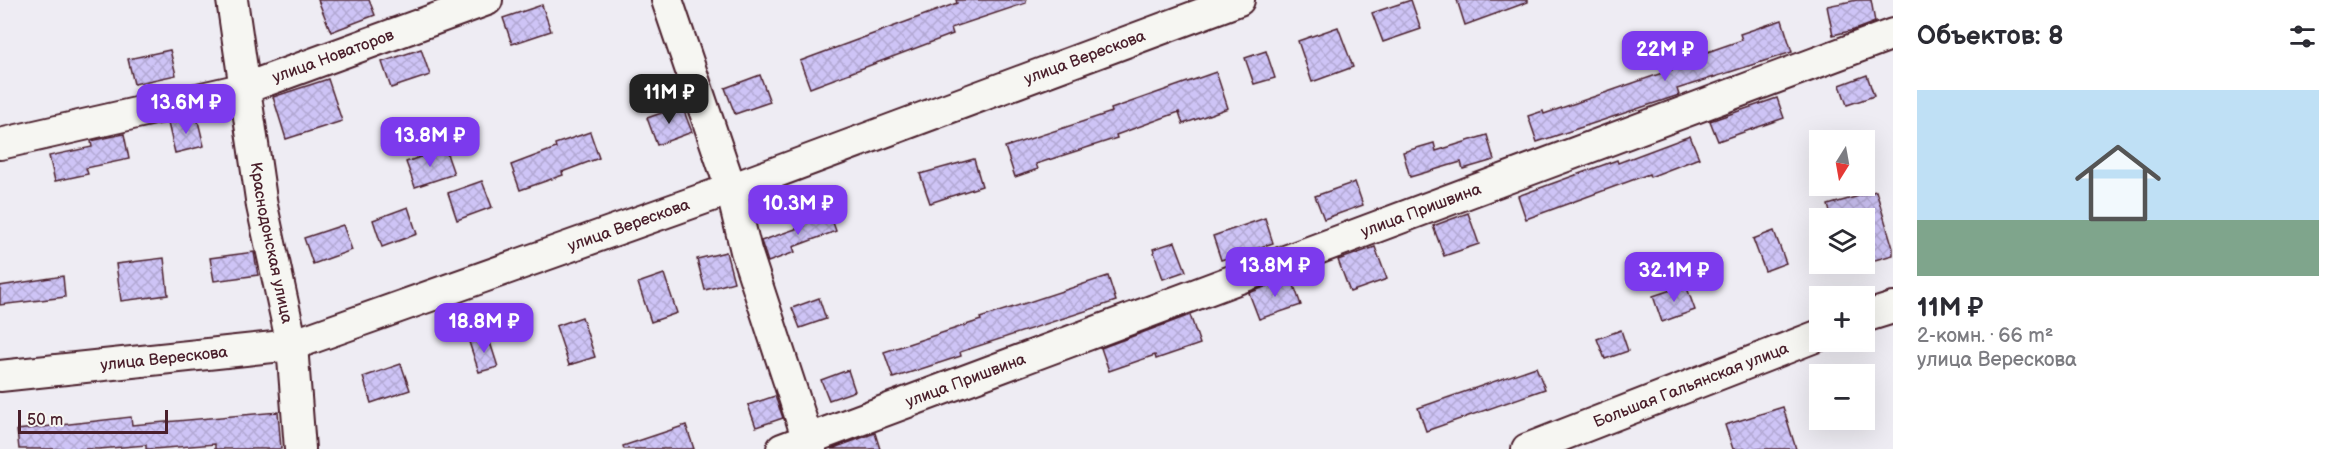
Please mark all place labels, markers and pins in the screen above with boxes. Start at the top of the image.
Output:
pin: 22M ₽ [1623,31,1707,82]
pin: 11M ₽ [627,74,711,125]
pin: 13.6M ₽ [131,84,241,135]
pin: 13.8M ₽ [375,117,485,168]
pin: 10.3M ₽ [743,185,853,236]
pin: 13.8M ₽ [1220,247,1330,298]
pin: 32.1M ₽ [1619,252,1729,303]
pin: 18.8M ₽ [429,303,539,354]

